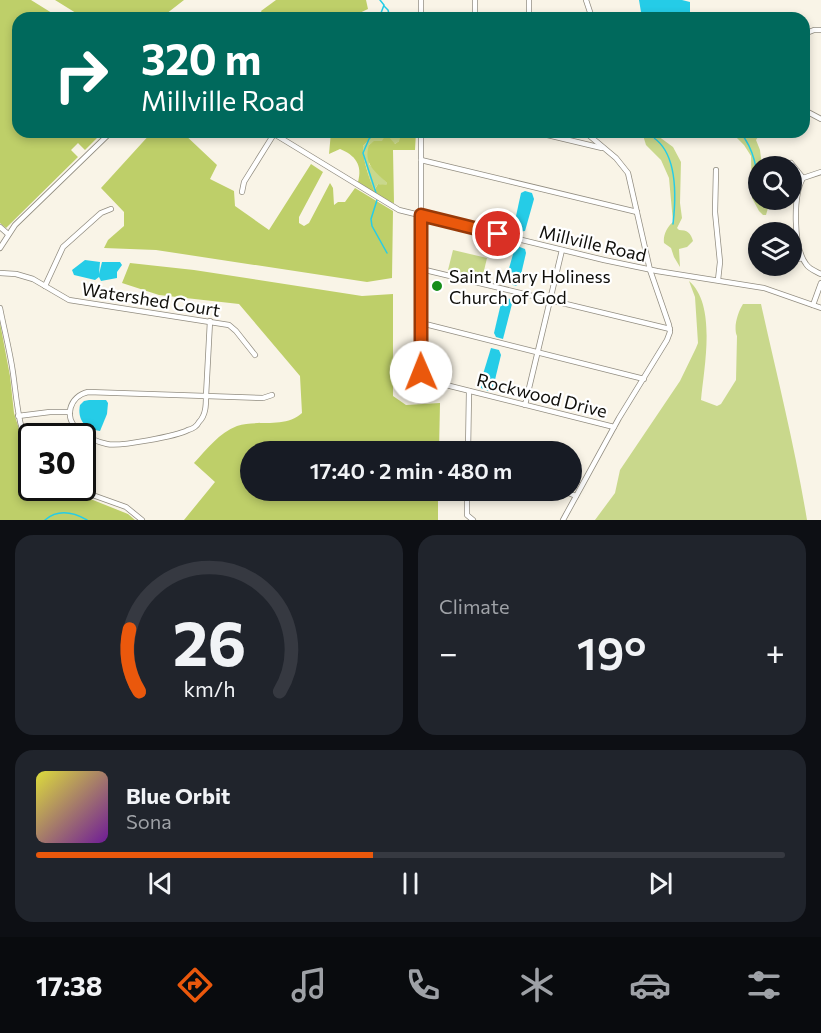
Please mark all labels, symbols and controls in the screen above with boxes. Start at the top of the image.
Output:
text: 320 m [141,32,261,84]
icon: right [42,36,120,114]
text: Millville Road [141,84,304,117]
map controls [748,156,802,276]
button: search [748,156,802,210]
pin [472,208,523,259]
icon: arrive [481,217,514,250]
street label: Millville Road [537,220,649,266]
button: layers [748,222,802,276]
place label: Saint Mary Holiness Church of God [449,265,611,308]
street label: Watershed Court [80,277,222,321]
marker: Saint Mary Holiness Church of God [430,279,444,293]
position arrow [389,340,453,404]
street label: Rockwood Drive [474,368,610,422]
speed limit sign: 30 [18,423,96,501]
text: 17:40 · 2 min · 480 m [310,457,512,484]
text: Climate [439,594,509,618]
text: 26 [172,603,246,679]
text: 19° [577,624,646,679]
text: − [439,631,458,672]
text: + [766,631,785,672]
text: km/h [183,675,235,701]
text: Blue Orbit [126,782,230,809]
text: Sona [126,809,172,833]
icon: previous [144,867,177,900]
icon: pause [394,867,427,900]
icon: next [644,867,677,900]
icon: directions [174,964,216,1006]
icon: music [288,964,330,1006]
icon: phone [402,964,444,1006]
icon: climate [516,964,558,1006]
icon: car [629,964,671,1006]
icon: filters [743,964,785,1006]
text: 17:38 [36,969,103,1002]

